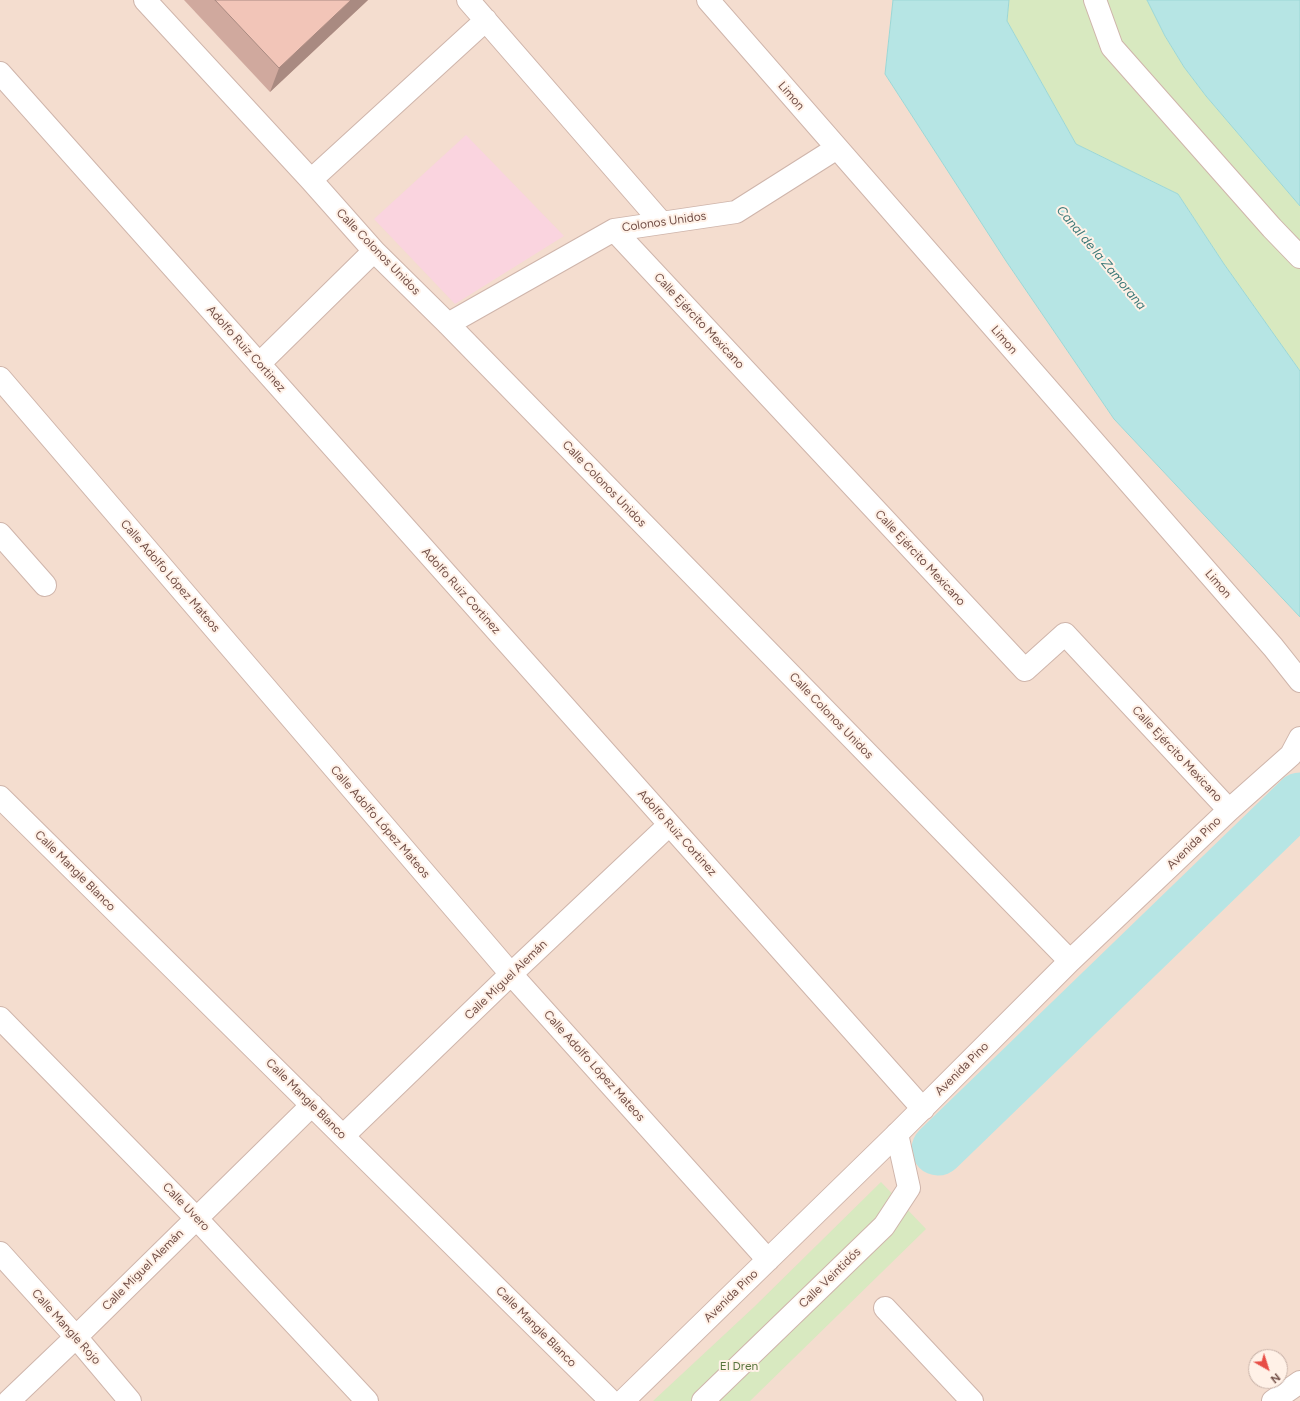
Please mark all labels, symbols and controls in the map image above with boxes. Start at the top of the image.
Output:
street label: Limon [775,79,807,113]
water label: Canal de la Zamorana [1053,203,1149,313]
street label: Calle Colonos Unidos [333,206,423,298]
street label: Colonos Unidos [621,209,707,235]
street label: Calle Ejército Mexicano [651,270,747,372]
street label: Adolfo Ruiz Cortinez [204,303,288,395]
street label: Limon [988,323,1020,357]
street label: Calle Colonos Unidos [559,438,649,530]
street label: Calle Ejército Mexicano [872,507,968,609]
street label: Calle Adolfo López Mateos [117,517,223,635]
street label: Adolfo Ruiz Cortinez [419,545,503,637]
street label: Limon [1202,567,1234,601]
street label: Calle Colonos Unidos [786,670,876,762]
street label: Calle Ejército Mexicano [1129,703,1225,805]
street label: Calle Adolfo López Mateos [327,763,433,881]
street label: Adolfo Ruiz Cortinez [635,787,719,879]
street label: Avenida Pino [1164,814,1224,872]
street label: Calle Mangle Blanco [32,828,118,914]
street label: Calle Miguel Alemán [462,937,550,1023]
street label: Calle Adolfo López Mateos [540,1008,648,1124]
street label: Avenida Pino [932,1039,992,1099]
street label: Calle Mangle Blanco [263,1056,349,1142]
street label: Calle Uvero [159,1180,213,1234]
street label: Calle Miguel Alemán [99,1226,187,1314]
street label: Calle Veintidós [796,1245,864,1311]
street label: Avenida Pino [701,1267,761,1325]
street label: Calle Mangle Blanco [493,1284,579,1370]
street label: Calle Mangle Rojo [28,1286,104,1368]
north arrow [1248,1349,1288,1389]
park label: El Dren [720,1359,758,1373]
text: N [1268,1370,1283,1386]

